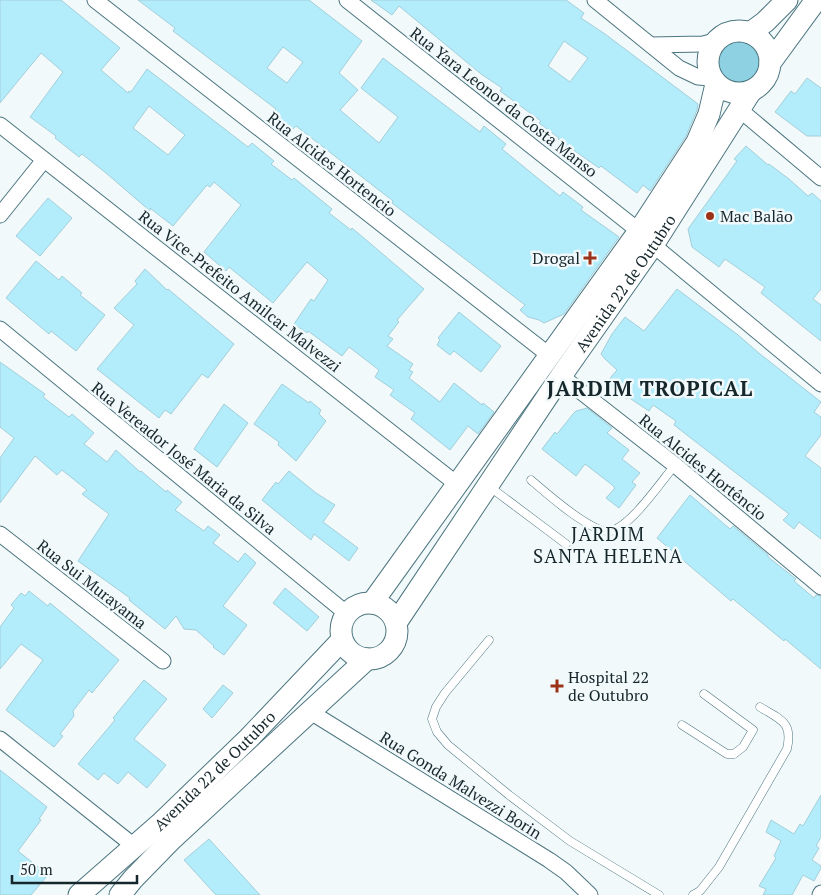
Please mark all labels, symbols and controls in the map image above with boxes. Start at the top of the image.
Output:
street label: Rua Yara Leonor da Costa Manso [406,22,602,182]
street label: Rua Alcides Hortencio [263,107,401,221]
street label: Rua Vice-Prefeito Amilcar Malvezzi [134,205,346,377]
place label: Mac Balão [720,205,793,227]
street label: Avenida 22 de Outubro [570,210,681,356]
marker: Mac Balão [704,210,716,222]
place label: Drogal [532,247,580,269]
marker: Drogal [584,252,596,264]
district label: JARDIM TROPICAL [547,374,753,402]
street label: Rua Vereador José Maria da Silva [87,377,281,539]
street label: Rua Alcides Hortêncio [635,409,771,525]
district label: JARDIM SANTA HELENA [533,521,683,568]
street label: Rua Sui Murayama [33,534,151,634]
place label: Hospital 22 de Outubro [568,666,649,706]
marker: Hospital 22 de Outubro [550,679,564,693]
street label: Avenida 22 de Outubro [149,706,280,836]
street label: Rua Gonda Malvezzi Borin [376,726,547,844]
scale bar [12,852,138,884]
text: 50 m [20,859,53,879]

